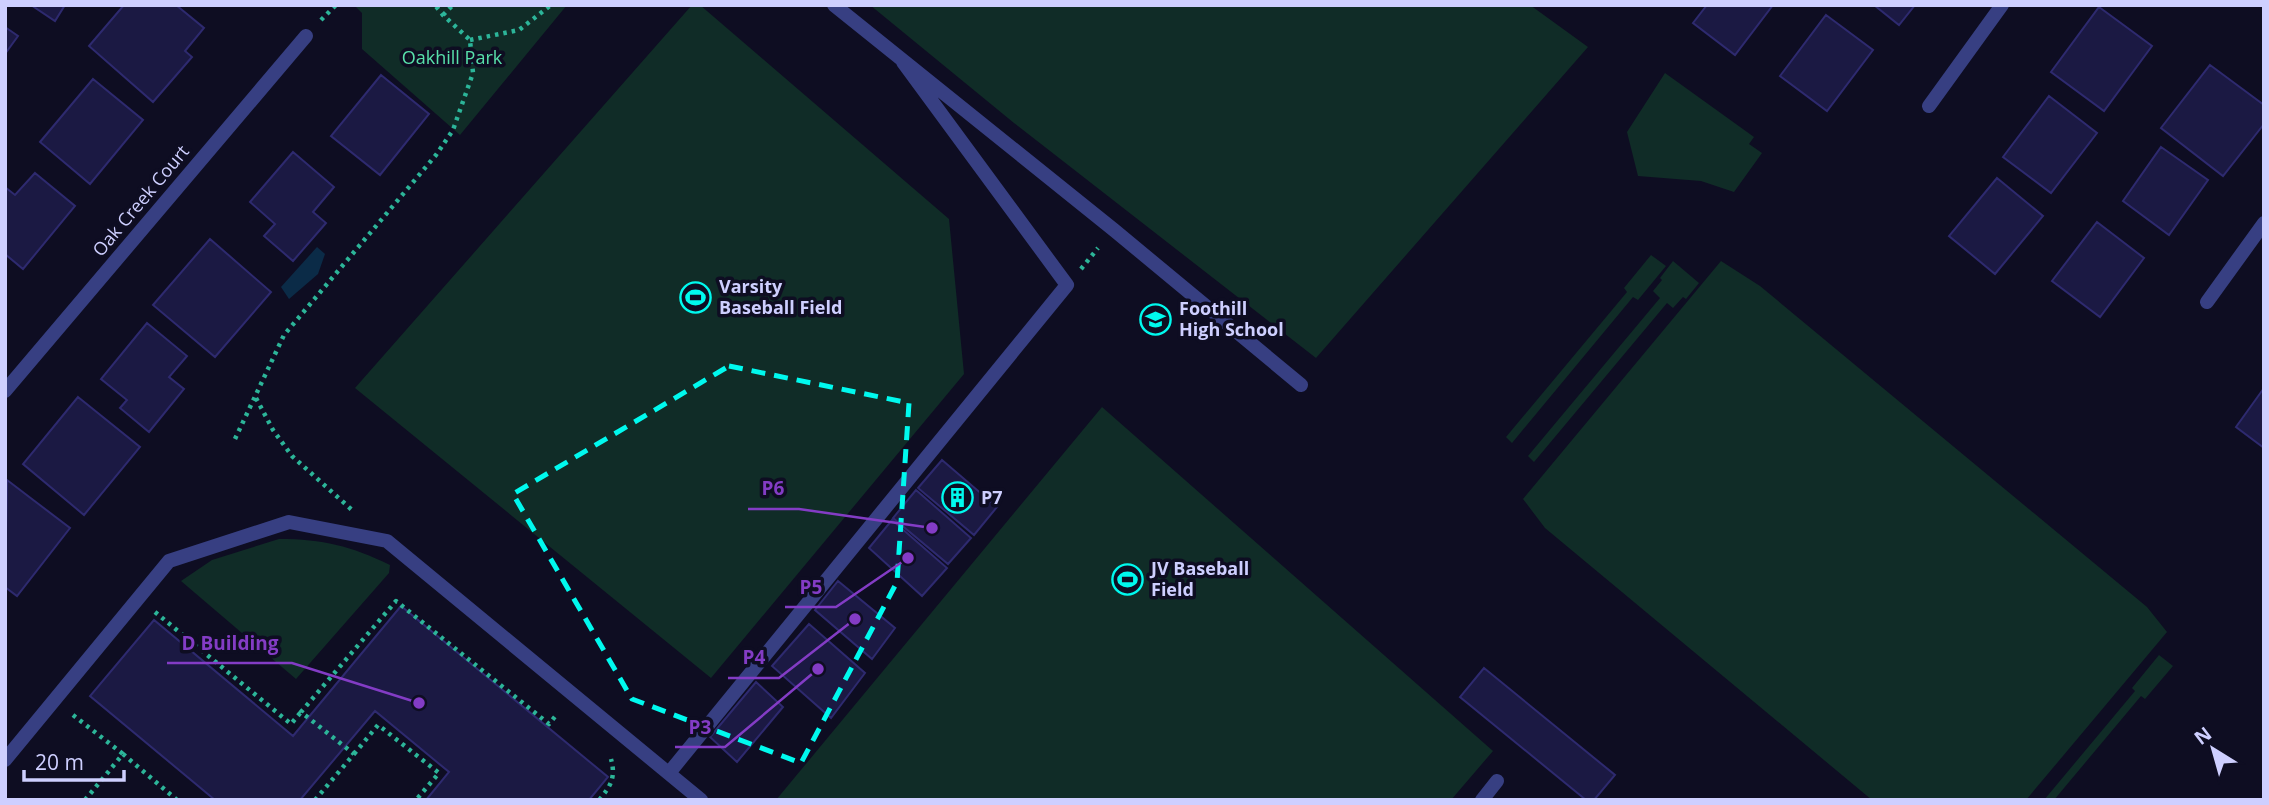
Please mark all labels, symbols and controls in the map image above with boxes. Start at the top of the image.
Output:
park label: Oakhill Park [402,45,503,69]
street label: Oak Creek Court [87,140,194,261]
place label: Varsity Baseball Field [719,274,842,319]
sports icon: Varsity Baseball Field [679,280,713,314]
place label: Foothill High School [1179,296,1284,341]
school or university icon: Foothill High School [1139,302,1173,336]
callout: P6 [748,469,799,509]
text: P6 [762,475,785,501]
building icon: P7 [941,481,975,515]
place label: P7 [981,485,1003,509]
place label: JV Baseball Field [1149,556,1249,601]
sports icon: JV Baseball Field [1111,562,1145,596]
callout: P5 [785,567,836,607]
text: P5 [800,574,822,600]
callout: D Building [167,623,292,663]
text: D Building [182,630,279,656]
callout: P4 [728,638,779,678]
text: P4 [743,644,766,670]
callout: P3 [675,707,725,747]
text: P3 [689,714,712,740]
north arrow [2178,714,2248,784]
text: N [2189,720,2217,750]
scale bar [24,738,124,782]
text: 20 m [35,748,84,776]

